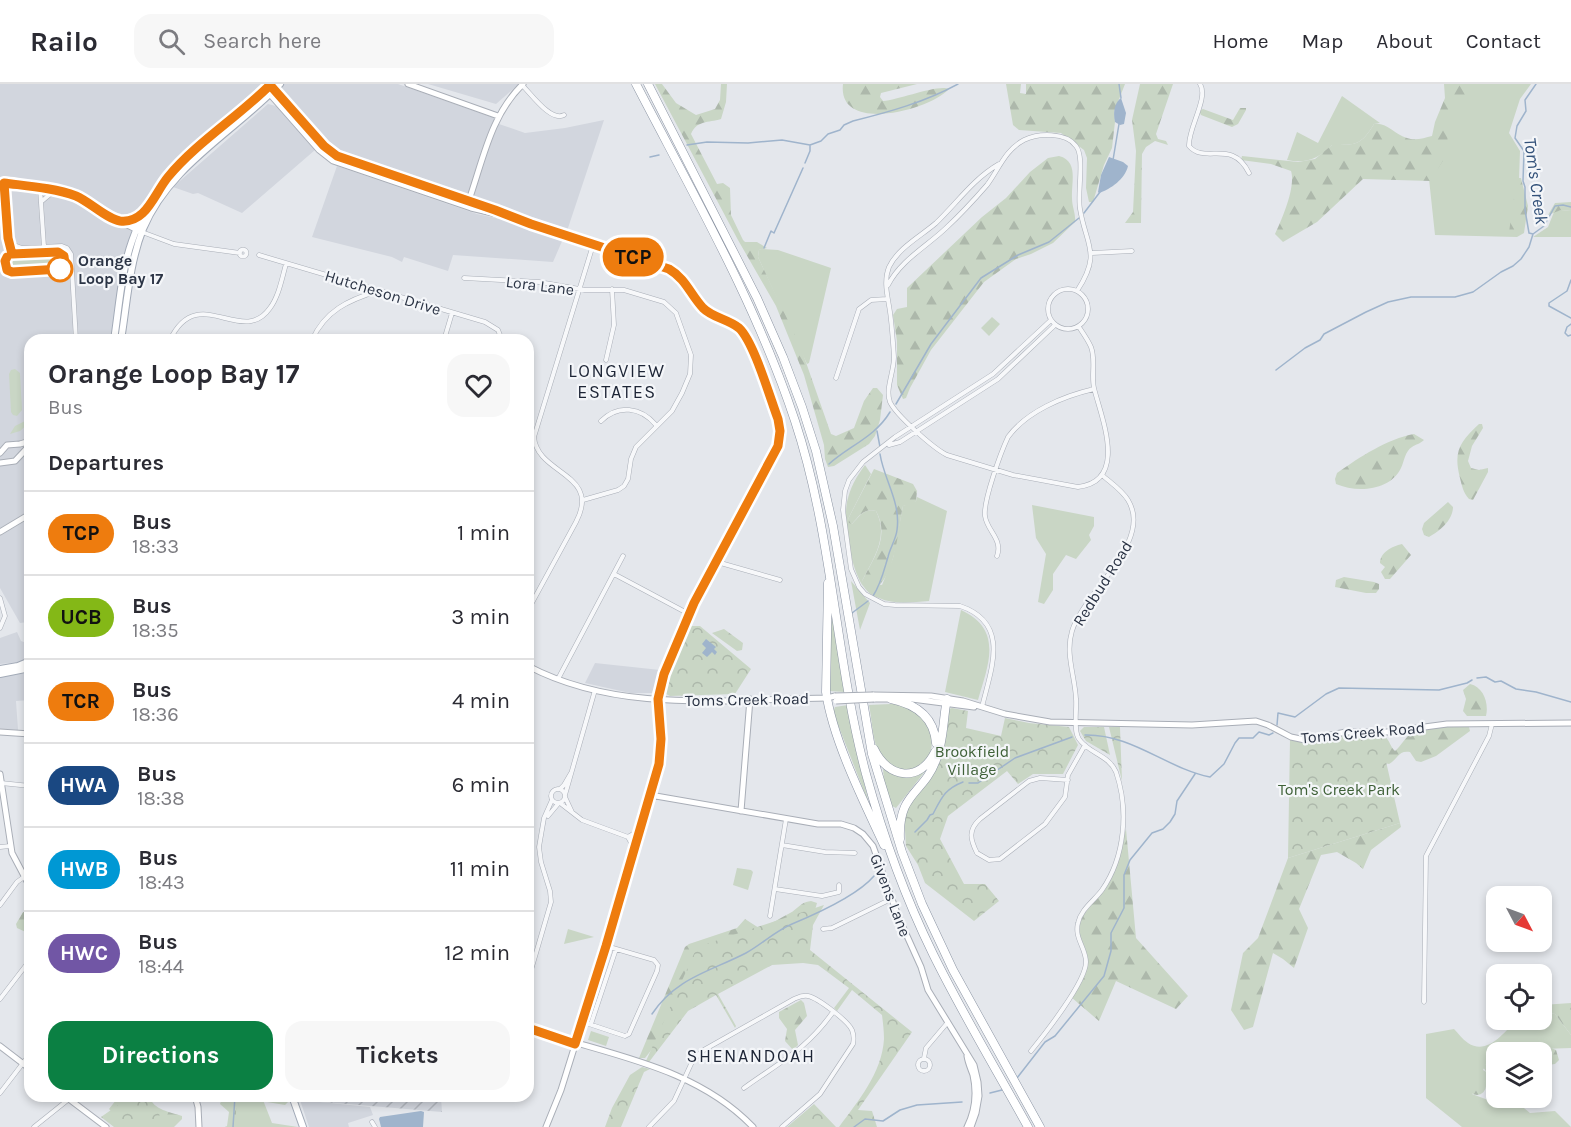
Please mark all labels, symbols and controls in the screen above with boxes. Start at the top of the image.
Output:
search box [134,14,554,68]
text: Railo [30,25,98,58]
icon: search [155,25,188,58]
text: Search here [203,28,321,54]
text: Home [1213,29,1269,53]
text: Map [1302,29,1343,53]
text: About [1376,29,1433,53]
text: Contact [1466,29,1541,53]
water label: Tom's Creek [1519,136,1553,227]
line badge: TCP [598,238,668,276]
text: TCP [615,245,651,269]
place label: Orange Loop Bay 17 [78,251,163,288]
marker: Orange Loop Bay 17 [47,256,73,282]
street label: Hutcheson Drive [322,266,443,319]
street label: Lora Lane [505,272,575,299]
button: heart [447,354,510,417]
text: Orange Loop Bay 17 [48,357,299,390]
district label: LONGVIEW ESTATES [568,360,666,403]
text: Bus [48,396,83,419]
text: Departures [48,450,164,476]
text: Bus [132,509,172,535]
text: 1 min [457,520,510,546]
text: TCP [63,521,99,545]
text: 18:33 [132,535,179,558]
street label: Redbud Road [1069,537,1136,629]
text: Bus [132,593,172,619]
text: 3 min [451,604,510,630]
text: UCB [60,605,102,629]
text: 18:35 [132,619,179,642]
text: Bus [132,677,172,703]
text: 4 min [452,688,510,714]
text: TCR [62,689,100,713]
street label: Toms Creek Road [685,689,809,710]
text: 18:36 [132,703,179,726]
street label: Toms Creek Road [1300,718,1426,747]
park label: Brookfield Village [935,742,1009,779]
text: Bus [137,761,177,787]
text: 6 min [452,772,510,798]
text: HWA [60,773,107,797]
park label: Tom's Creek Park [1278,780,1400,799]
text: 18:38 [137,787,185,810]
text: Bus [138,845,178,871]
street label: Givens Lane [866,851,915,939]
text: 11 min [450,856,510,882]
text: HWB [60,857,108,881]
text: 18:43 [138,871,185,894]
north arrow [1486,886,1552,952]
map controls [1486,886,1552,1108]
text: Bus [138,929,178,955]
text: 12 min [444,940,510,966]
text: HWC [60,941,108,965]
text: 18:44 [138,955,184,978]
button: locate [1486,964,1552,1030]
button: Directions [48,1021,273,1090]
button: Tickets [285,1021,510,1090]
button: layers [1486,1042,1552,1108]
district label: SHENANDOAH [687,1045,815,1067]

